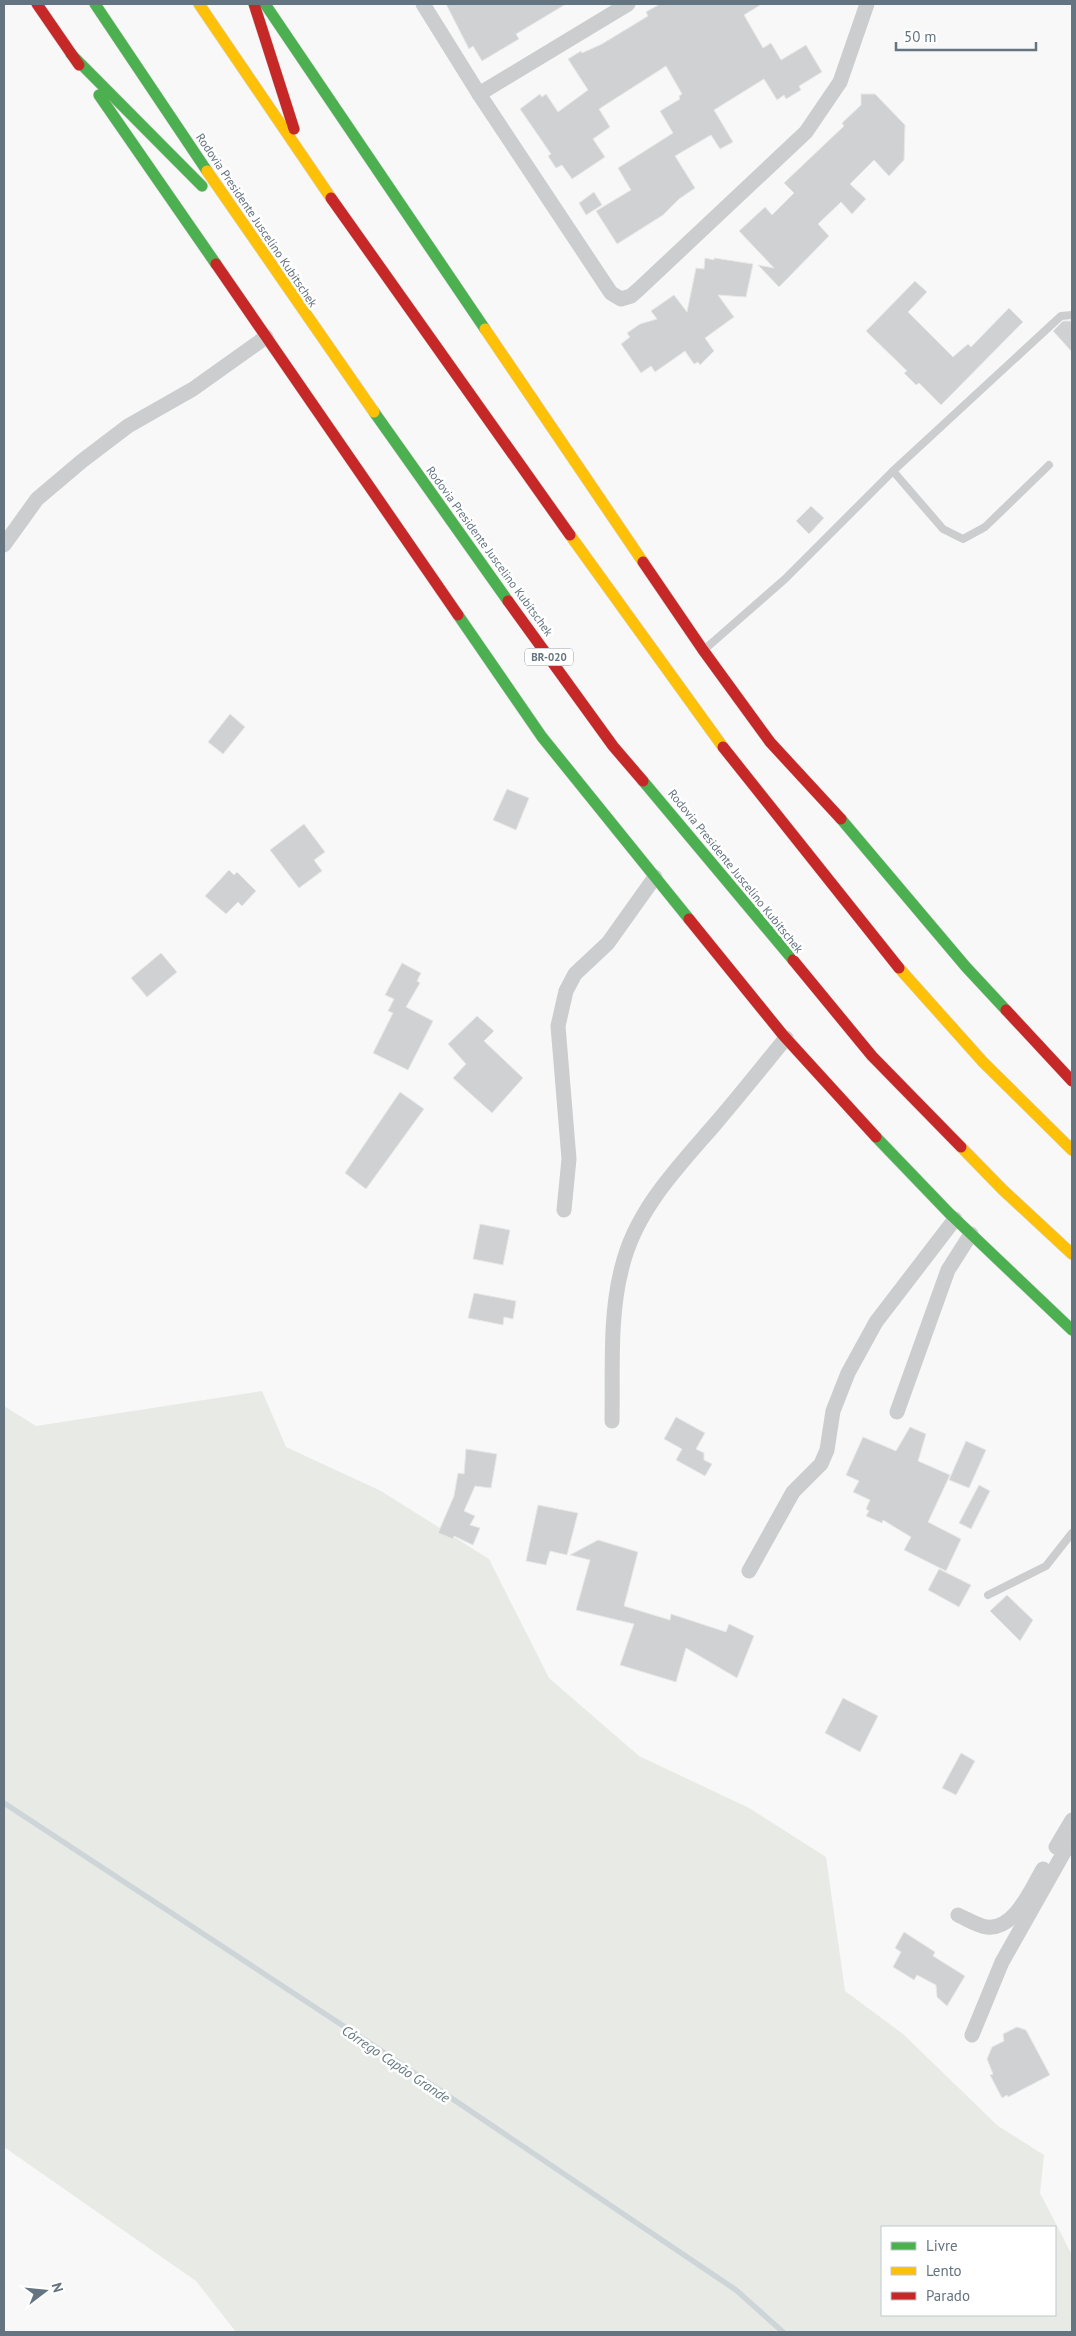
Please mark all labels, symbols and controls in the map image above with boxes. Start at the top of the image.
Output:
scale bar [896,20,1036,52]
text: 50 m [904,27,937,46]
street label: Rodovia Presidente Juscelino Kubitschek [193,130,321,310]
street label: Rodovia Presidente Juscelino Kubitschek [423,463,557,639]
road number: BR-020 [525,649,573,666]
street label: Rodovia Presidente Juscelino Kubitschek [665,786,807,956]
water label: Córrego Capão Grande [339,2021,454,2107]
legend [881,2226,1056,2316]
text: Livre [926,2236,958,2255]
text: Lento [926,2261,962,2280]
north arrow [20,2266,70,2316]
text: N [48,2281,67,2294]
text: Parado [926,2286,970,2305]

